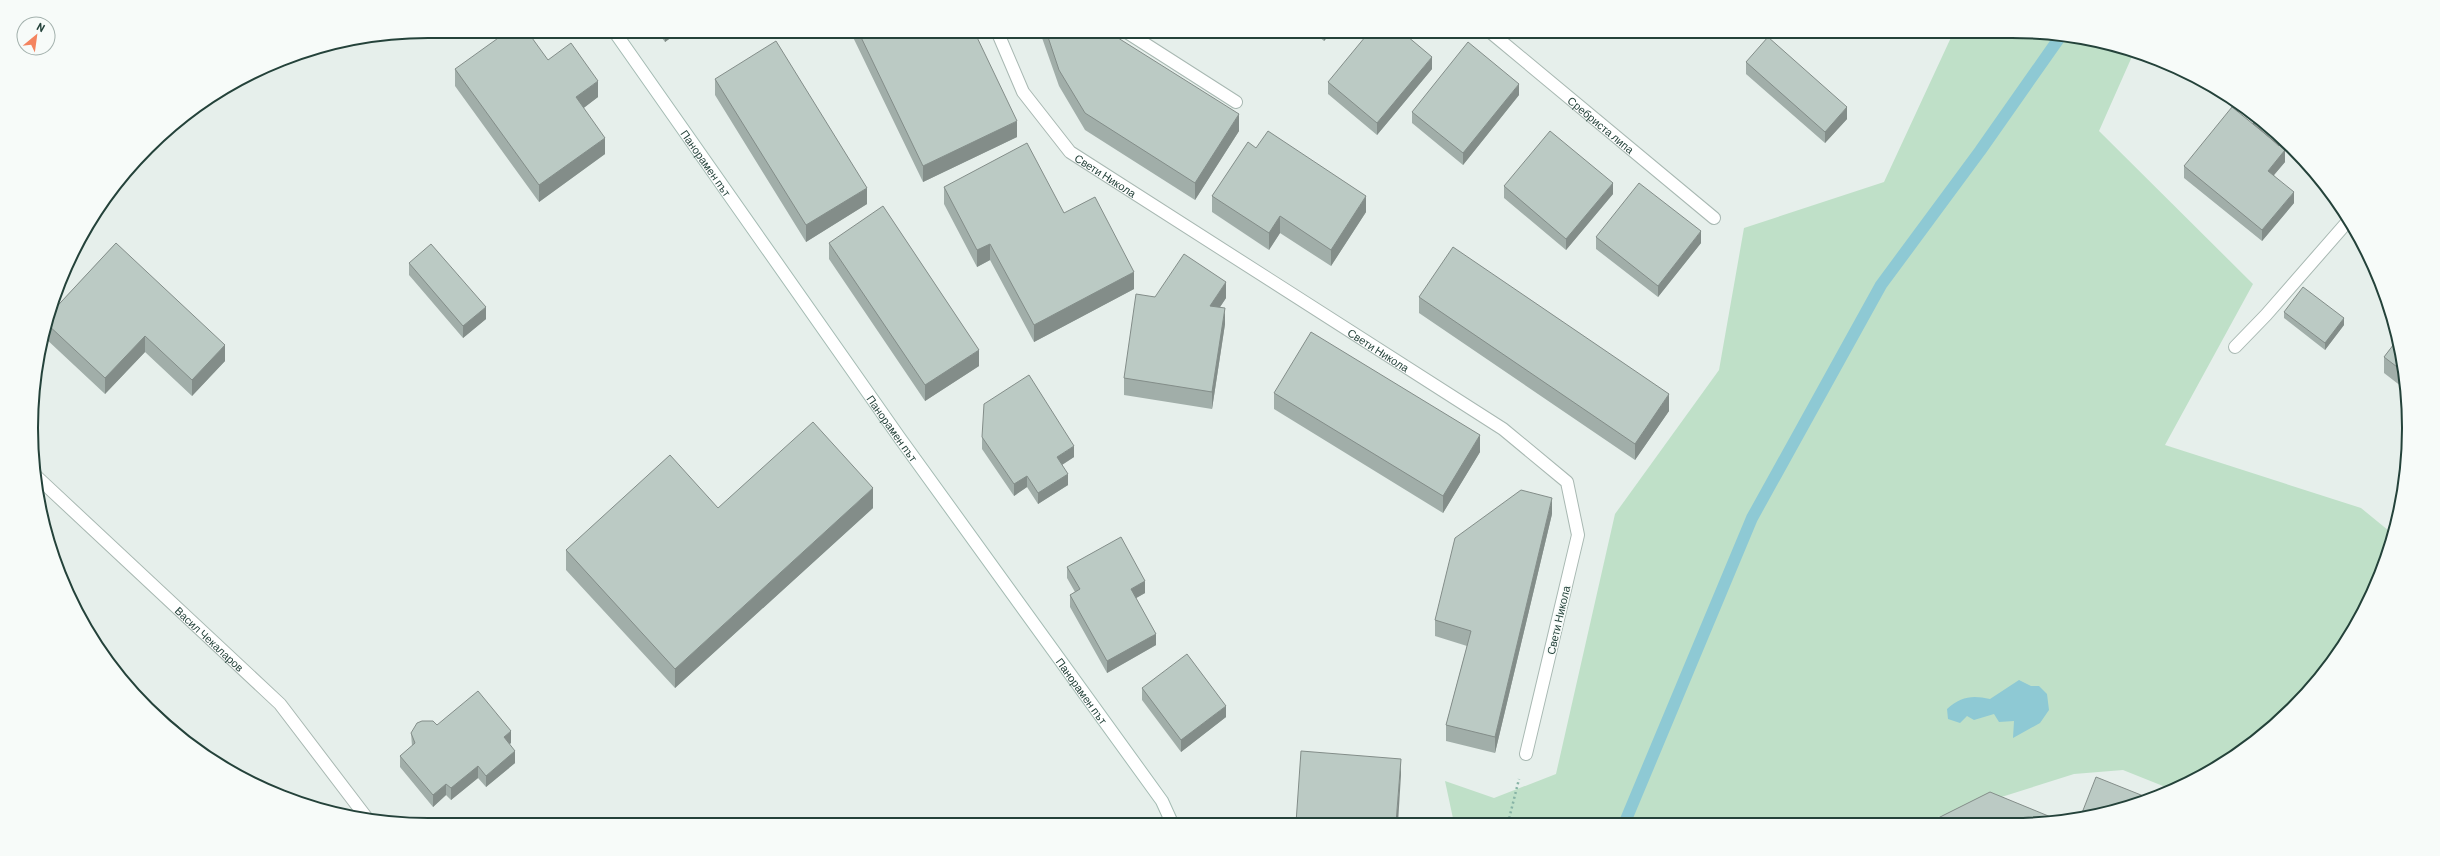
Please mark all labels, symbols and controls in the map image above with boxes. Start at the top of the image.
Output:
north arrow [16,16,56,56]
text: N [35,19,47,34]
street label: Сребриста липа [1566,93,1638,156]
street label: Панорамен път [679,127,734,199]
street label: Свети Никола [1073,150,1140,200]
street label: Свети Никола [1346,325,1413,374]
street label: Панорамен път [865,392,921,464]
street label: Свети Никола [1544,583,1572,656]
street label: Васил Чекаларов [173,603,247,674]
street label: Панорамен път [1054,655,1110,726]

